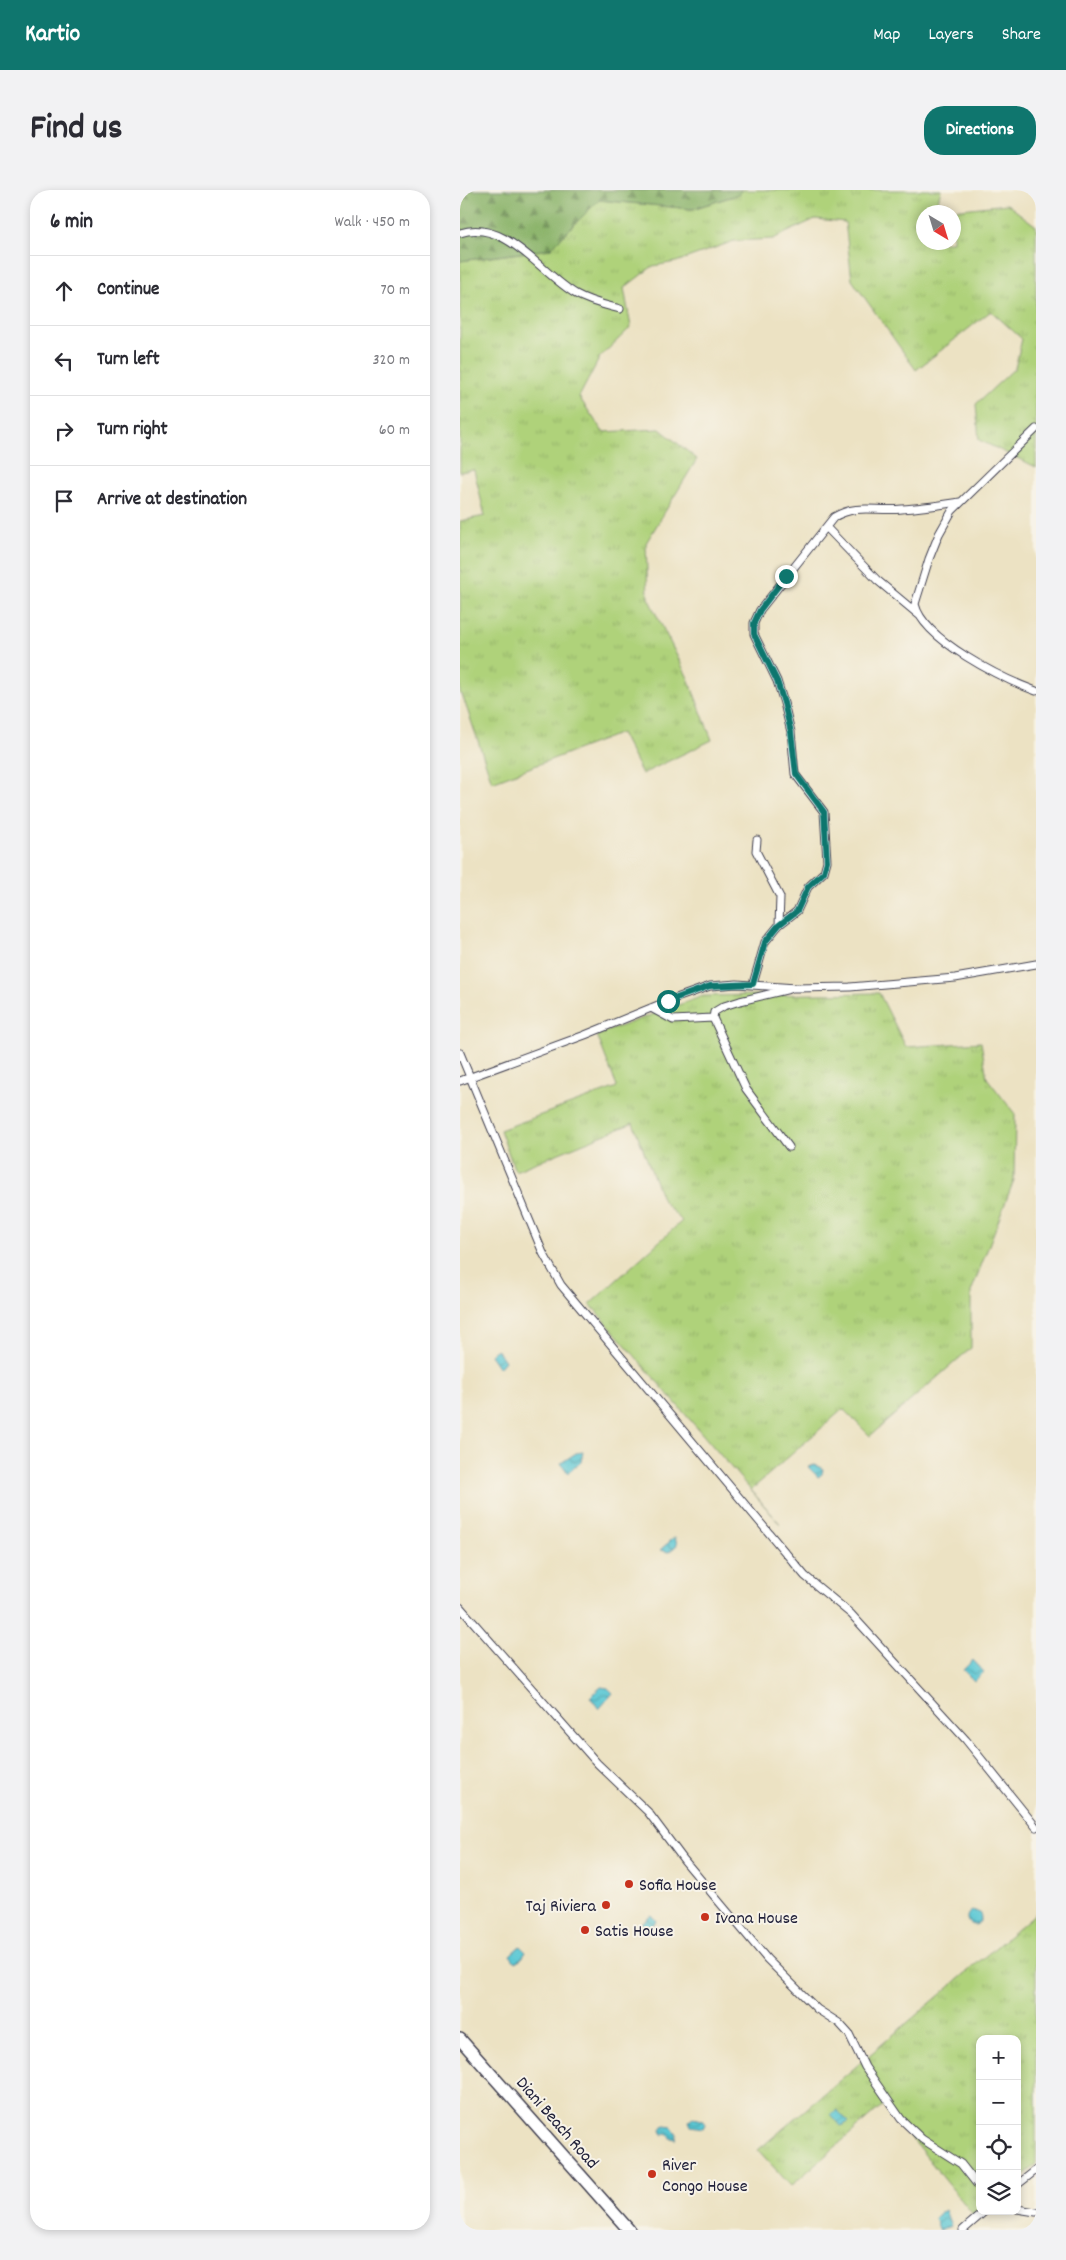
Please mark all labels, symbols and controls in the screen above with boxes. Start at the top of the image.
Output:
text: Kartio [25,18,80,52]
text: Map [873,23,900,48]
text: Layers [928,23,974,48]
text: Share [1002,23,1041,48]
text: Find us [30,105,122,155]
button: Directions [924,106,1036,155]
north arrow [916,205,961,250]
text: 6 min [50,208,93,238]
text: Walk · 450 m [335,211,410,234]
icon: ahead [50,277,78,305]
text: Continue [97,277,159,304]
text: 70 m [380,279,410,302]
icon: left [50,347,78,375]
text: Turn left [97,347,160,374]
text: 320 m [373,349,410,372]
icon: right [50,417,78,445]
text: Turn right [97,417,168,444]
text: 60 m [379,419,410,442]
icon: arrive [50,487,78,515]
text: Arrive at destination [97,487,247,514]
route end [775,565,798,588]
route start [657,990,680,1013]
place label: Sofia House [639,1874,716,1899]
marker: Sofia House [623,1878,635,1890]
place label: Taj Riviera [526,1895,597,1920]
marker: Taj Riviera [600,1899,612,1911]
place label: Ivana House [715,1907,798,1932]
marker: Ivana House [699,1911,711,1923]
place label: Satis House [595,1920,674,1945]
marker: Satis House [579,1924,591,1936]
map controls [976,2035,1021,2215]
button: + [976,2035,1021,2080]
street label: Diani Beach Road [509,2072,603,2175]
button: − [976,2080,1021,2125]
button: locate [976,2125,1021,2170]
place label: River Congo House [662,2154,748,2200]
marker: River Congo House [646,2168,658,2180]
button: layers [976,2170,1021,2215]

